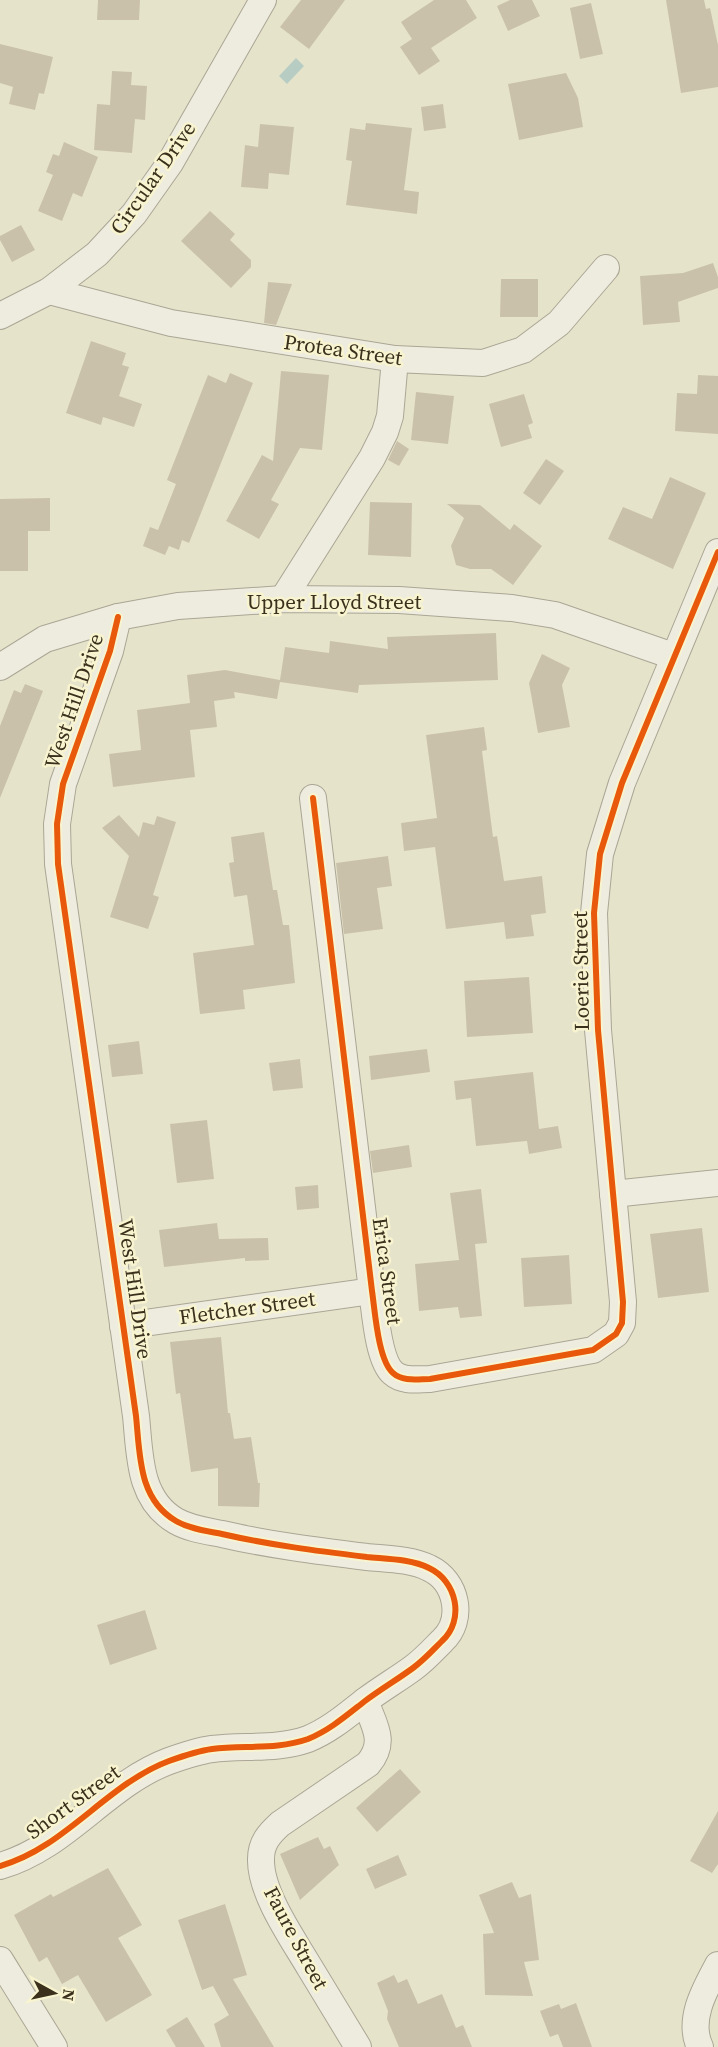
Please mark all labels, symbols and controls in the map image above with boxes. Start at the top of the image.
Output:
street label: Circular Drive [103,115,202,240]
street label: Protea Street [282,327,404,372]
street label: Upper Lloyd Street [247,587,422,616]
street label: West Hill Drive [37,629,110,772]
street label: Loerie Street [565,911,596,1031]
street label: Erica Street [366,1215,409,1327]
street label: West Hill Drive [111,1217,160,1361]
street label: Fletcher Street [177,1284,317,1331]
street label: Short Street [20,1757,126,1846]
street label: Faure Street [257,1881,336,1995]
north arrow [24,1963,84,2023]
text: N [57,1988,81,2003]

